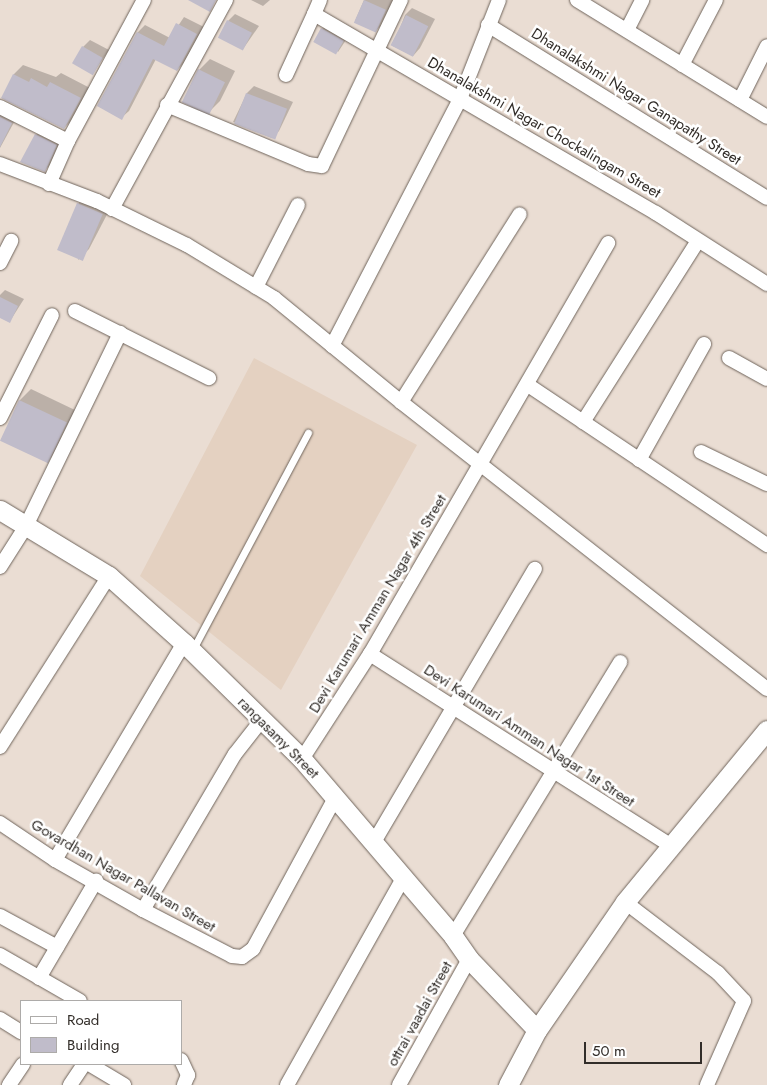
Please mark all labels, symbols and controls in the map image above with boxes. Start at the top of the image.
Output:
street label: Dhanalakshmi Nagar Ganapathy Street [528,25,744,169]
street label: Dhanalakshmi Nagar Chockalingam Street [424,54,664,202]
street label: Devi Karumari Amman Nagar 4th Street [306,492,450,716]
street label: Devi Karumari Amman Nagar 1st Street [420,661,638,811]
street label: rangasamy Street [234,694,322,782]
street label: Govardhan Nagar Pallavan Street [28,816,218,936]
street label: ottrai vaadai Street [384,958,456,1070]
legend [20,1000,182,1065]
text: Road [67,1009,99,1031]
scale bar [587,1032,704,1064]
text: Building [67,1034,119,1056]
text: 50 m [592,1040,626,1062]

